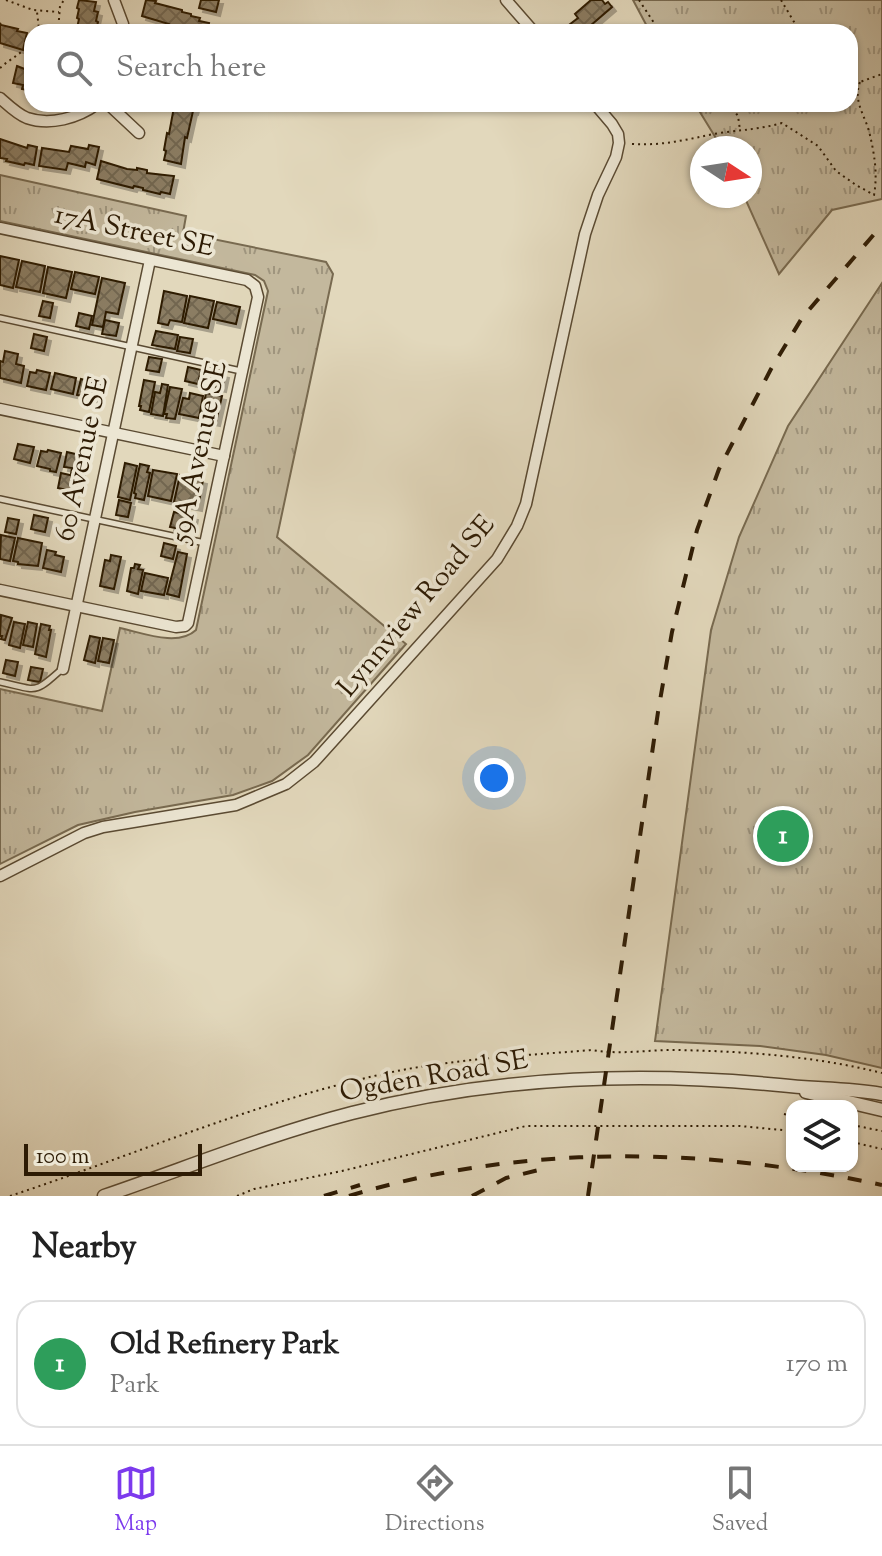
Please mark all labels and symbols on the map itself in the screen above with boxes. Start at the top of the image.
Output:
north arrow [690,136,762,208]
street label: 17A Street SE [51,196,218,268]
street label: 59A Avenue SE [161,357,239,549]
street label: 60 Avenue SE [46,373,120,545]
street label: Lynnview Road SE [329,507,505,707]
your location [474,758,514,798]
pin: 1 [757,806,809,866]
street label: Ogden Road SE [336,1041,532,1113]
scale bar [24,1140,202,1176]

